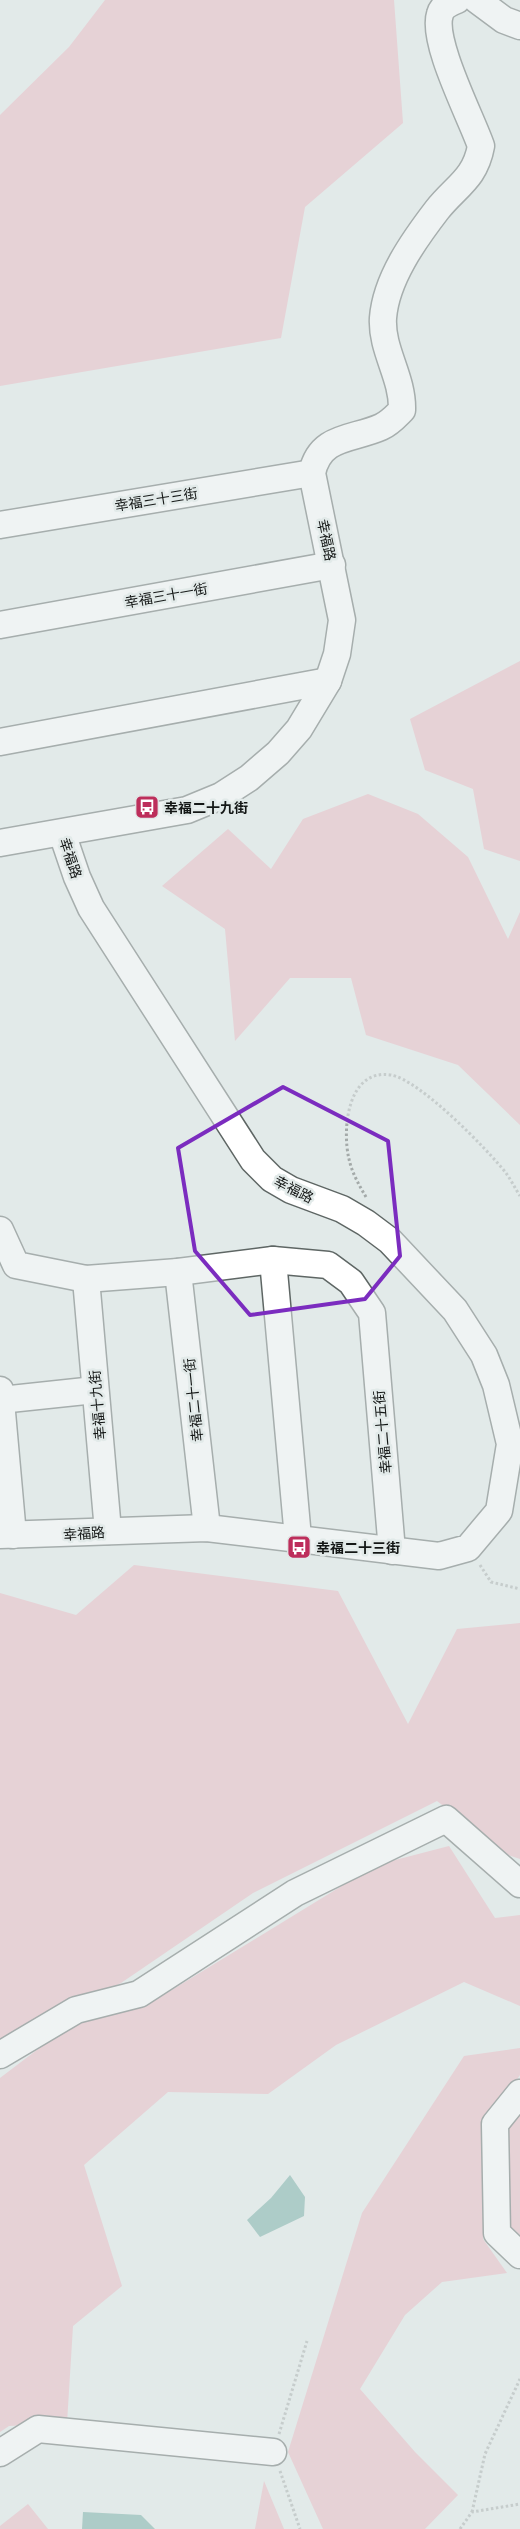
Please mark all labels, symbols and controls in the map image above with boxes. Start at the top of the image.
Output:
street label: 幸福三十三街 [113,482,199,516]
street label: 幸福路 [312,517,342,563]
street label: 幸福三十一街 [123,577,209,613]
bus stop icon: 幸福二十九街 [134,794,160,820]
place label: 幸福二十九街 [164,797,248,818]
street label: 幸福路 [55,835,87,881]
street label: 幸福路 [271,1170,317,1208]
street label: 幸福二十一街 [178,1357,208,1443]
street label: 幸福十九街 [83,1369,111,1441]
street label: 幸福二十五街 [368,1389,396,1475]
street label: 幸福路 [62,1521,106,1545]
bus stop icon: 幸福二十三街 [286,1534,312,1560]
place label: 幸福二十三街 [316,1537,400,1558]

